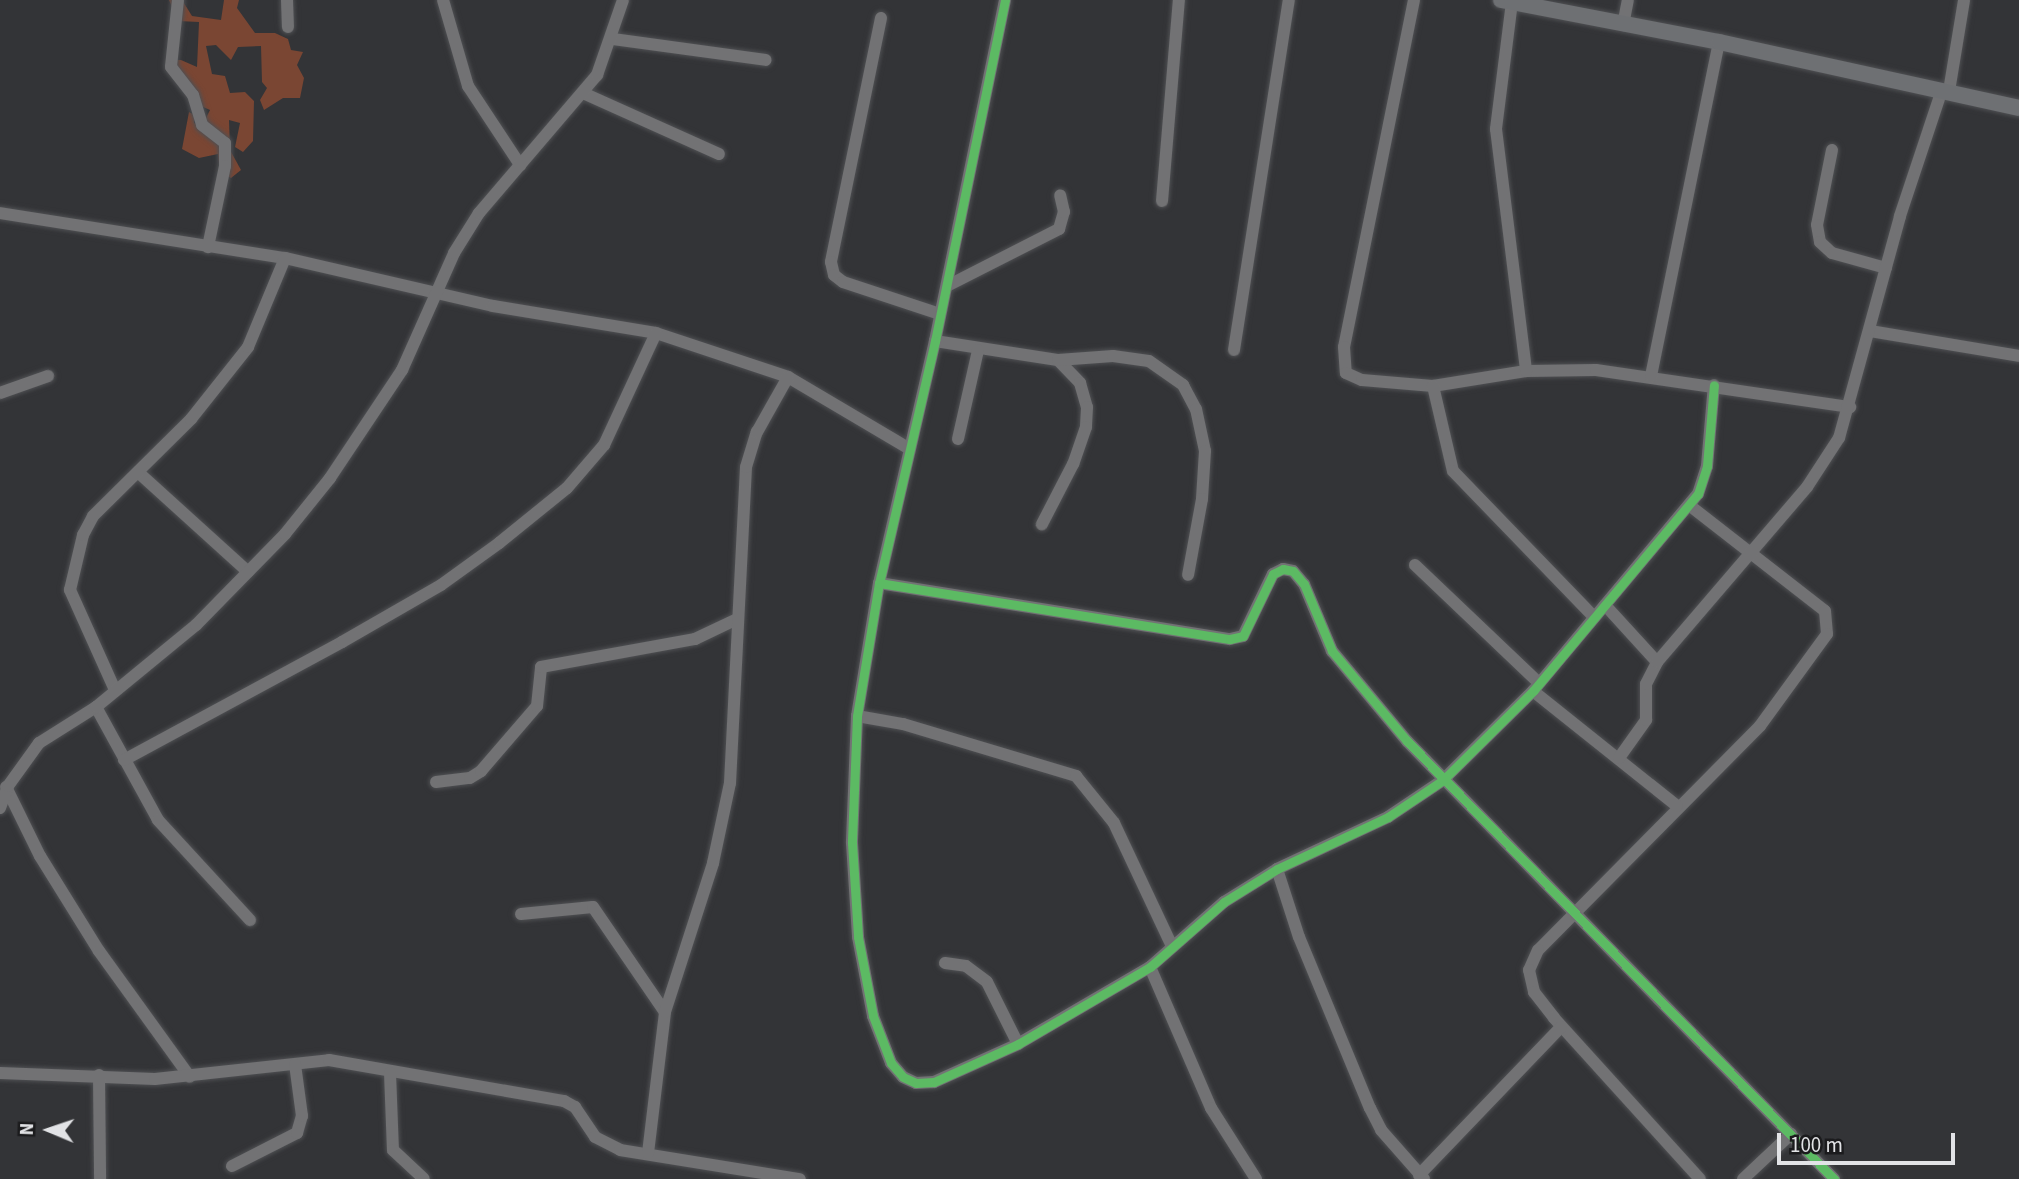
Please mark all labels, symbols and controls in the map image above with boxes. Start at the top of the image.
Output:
north arrow [14,1095,84,1165]
scale bar [1781,1120,1960,1164]
text: N [14,1122,41,1136]
text: 100 m [1790,1130,1843,1160]

